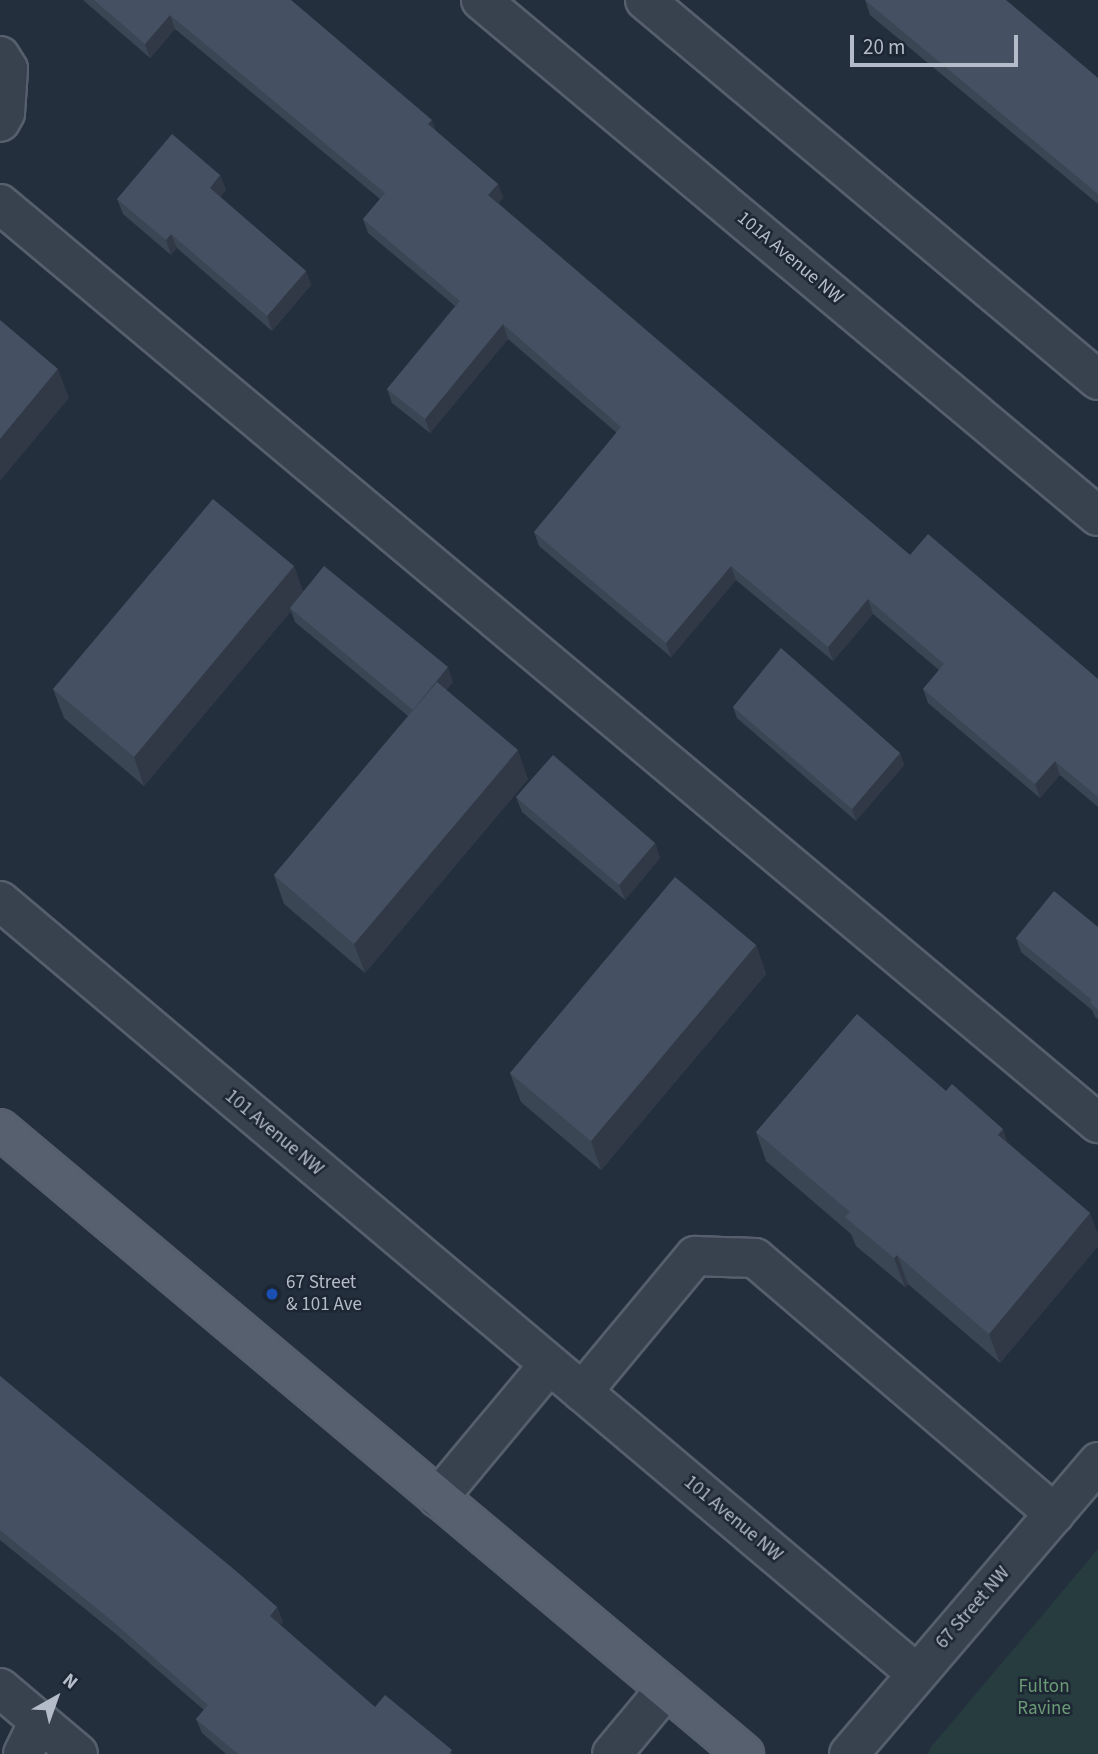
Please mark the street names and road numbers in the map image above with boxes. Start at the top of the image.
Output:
street label: 101A Avenue NW [732,207,848,309]
street label: 101 Avenue NW [220,1085,328,1181]
street label: 101 Avenue NW [679,1471,787,1567]
street label: 67 Street NW [931,1562,1015,1654]

